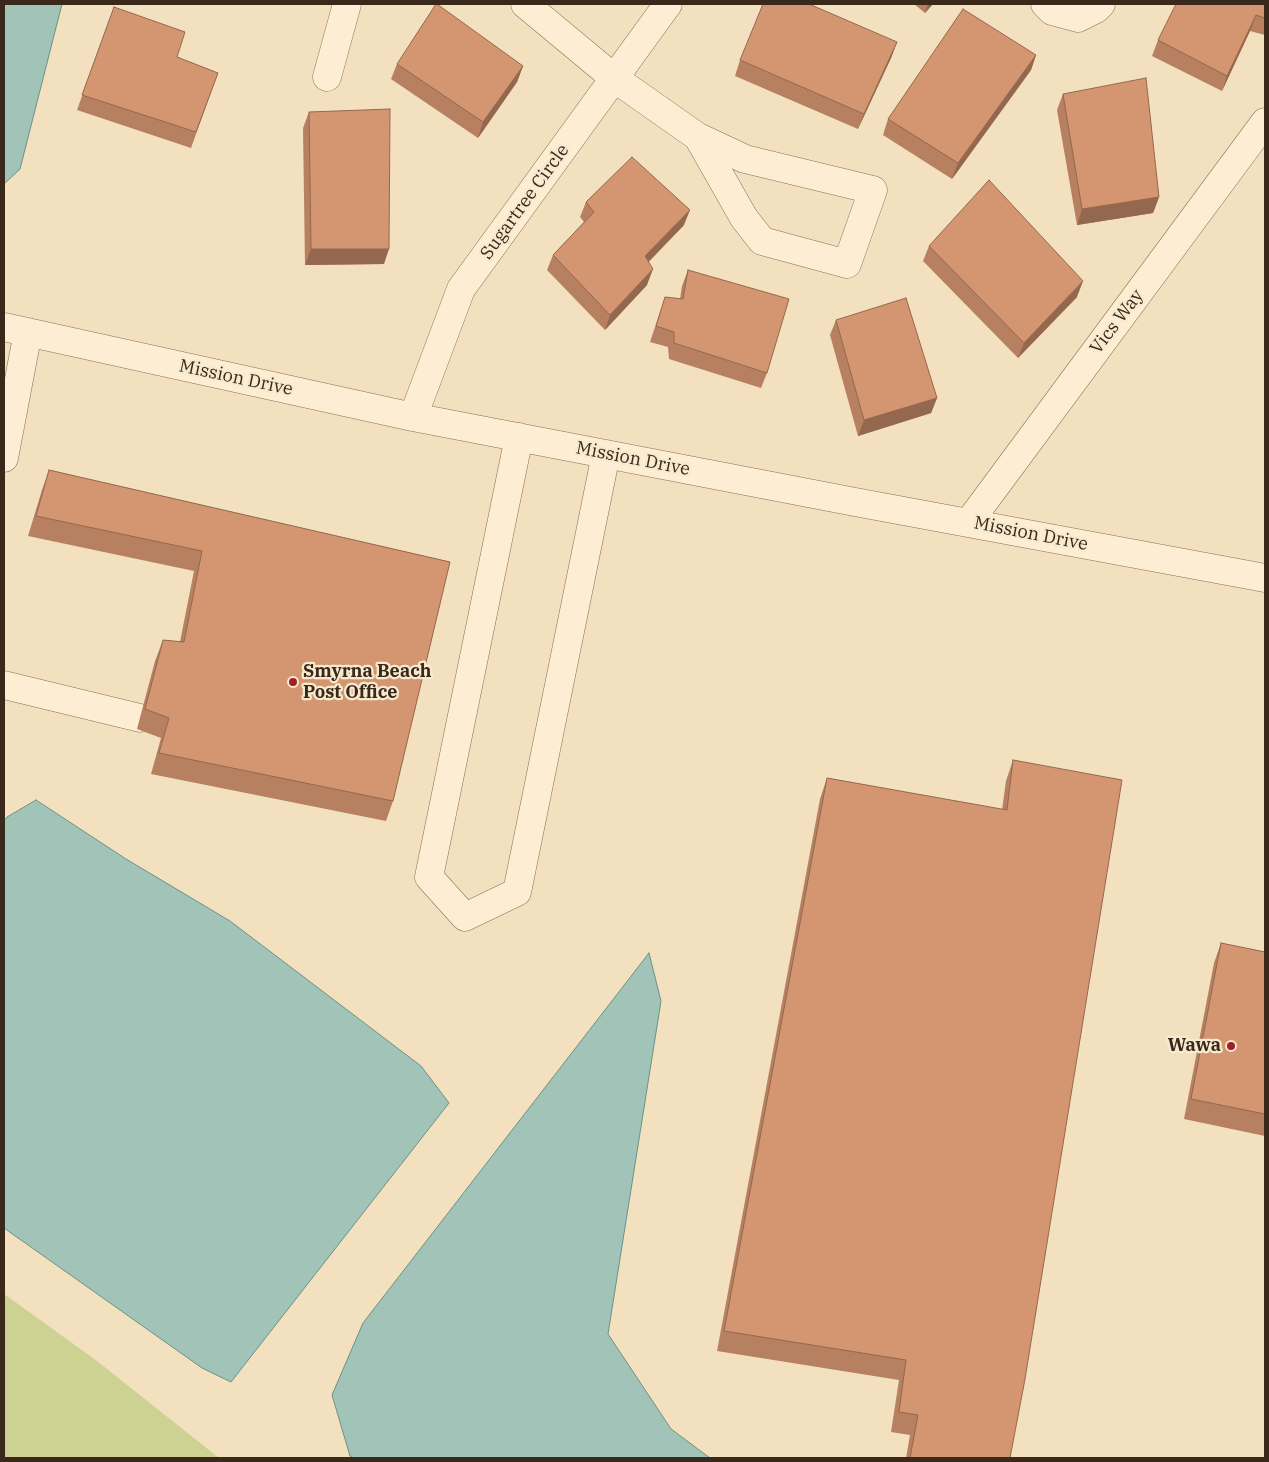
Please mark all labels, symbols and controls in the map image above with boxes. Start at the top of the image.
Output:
street label: Sugartree Circle [476,140,574,264]
street label: Vics Way [1086,286,1148,358]
street label: Mission Drive [177,355,295,401]
street label: Mission Drive [574,437,692,481]
street label: Mission Drive [972,512,1090,556]
place label: Smyrna Beach Post Office [303,661,432,704]
marker: Smyrna Beach Post Office [287,676,299,688]
place label: Wawa [1168,1035,1221,1057]
marker: Wawa [1225,1040,1237,1052]

